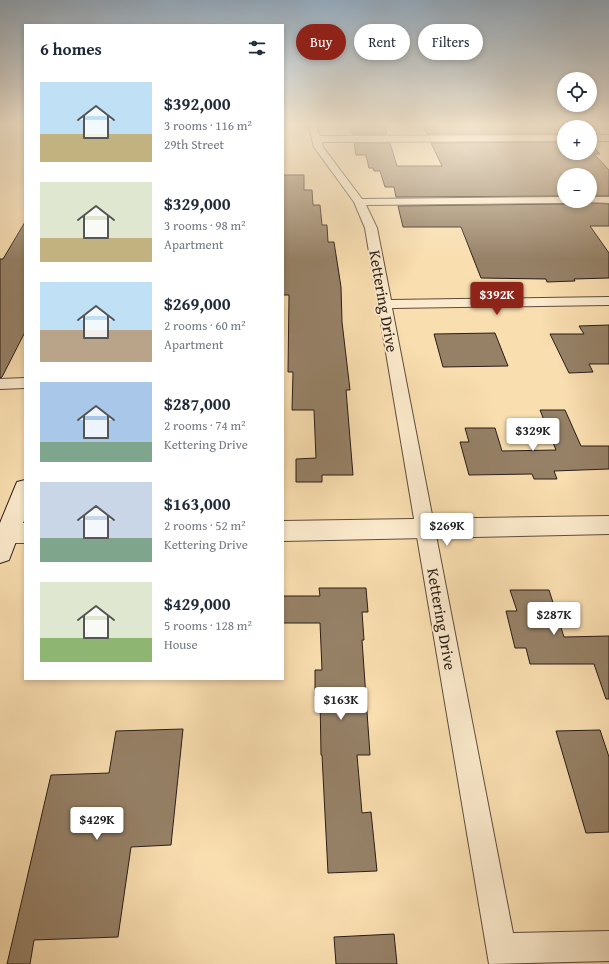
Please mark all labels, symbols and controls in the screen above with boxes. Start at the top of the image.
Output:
chip: Buy [296,24,346,60]
chip: Rent [354,24,410,60]
chip: Filters [418,24,483,60]
text: 6 homes [40,36,102,61]
icon: filters [246,37,268,59]
map controls [557,72,597,208]
button: locate [557,72,597,112]
text: $392,000 [164,91,230,116]
icon: home [72,98,120,146]
text: 3 rooms · 116 m² [164,116,252,135]
button: + [557,120,597,160]
text: 29th Street [164,135,224,154]
button: − [557,168,597,208]
text: $329,000 [164,191,230,216]
icon: home [72,198,120,246]
text: 3 rooms · 98 m² [164,216,246,235]
text: Apartment [164,235,224,254]
street label: Kettering Drive [363,248,405,354]
pin: $392K [469,282,525,316]
text: $392K [479,285,515,304]
text: $269,000 [164,291,230,316]
icon: home [72,298,120,346]
text: 2 rooms · 60 m² [164,316,246,335]
text: Apartment [164,335,224,354]
text: $287,000 [164,391,230,416]
icon: home [72,398,120,446]
text: 2 rooms · 74 m² [164,416,246,435]
pin: $329K [505,418,561,452]
text: $329K [515,421,551,440]
text: Kettering Drive [164,435,248,454]
text: $163,000 [164,491,230,516]
icon: home [72,498,120,546]
pin: $269K [419,513,475,547]
text: 2 rooms · 52 m² [164,516,246,535]
text: $269K [429,516,465,535]
text: Kettering Drive [164,535,248,554]
street label: Kettering Drive [421,566,463,672]
text: $429,000 [164,591,230,616]
icon: home [72,598,120,646]
pin: $287K [526,602,582,636]
text: $287K [536,605,572,624]
text: 5 rooms · 128 m² [164,616,252,635]
text: House [164,635,198,654]
pin: $163K [313,687,369,721]
text: $163K [323,690,359,709]
pin: $429K [69,807,125,841]
text: $429K [79,810,115,829]

